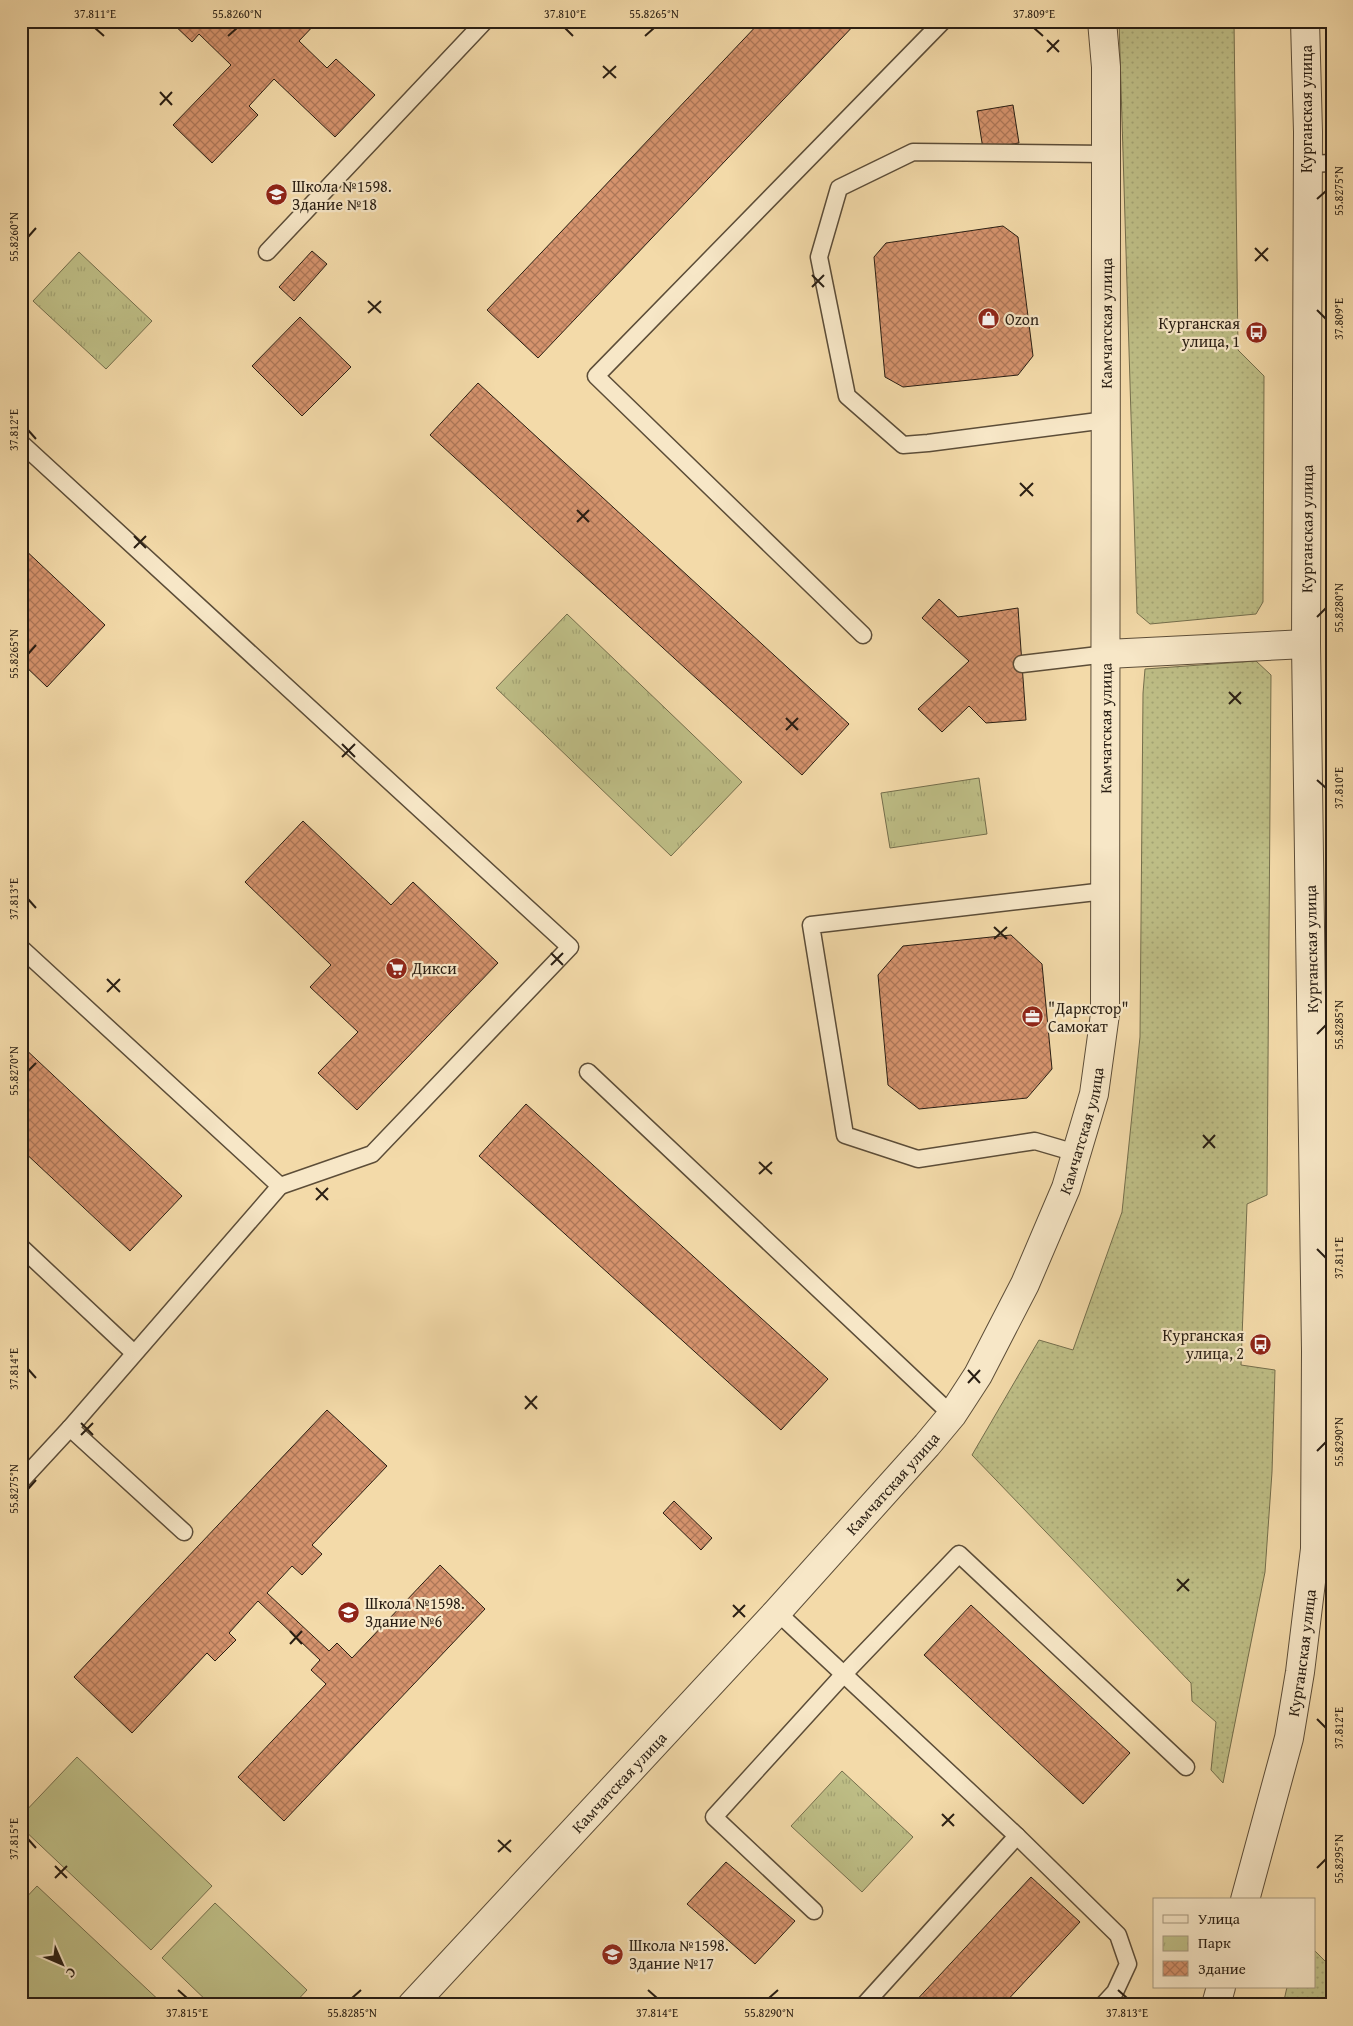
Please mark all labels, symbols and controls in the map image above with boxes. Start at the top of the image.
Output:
text: 37.811°E [74,5,116,22]
text: 55.8260°N [212,5,262,22]
text: 37.810°E [544,5,586,22]
text: 55.8265°N [629,5,679,22]
text: 37.809°E [1013,5,1055,22]
street label: Курганская улица [1294,45,1318,173]
text: 55.8275°N [1330,166,1347,216]
place label: Школа №1598. Здание №18 [292,174,392,216]
school or university icon: Школа №1598. Здание №18 [264,183,288,207]
text: 55.8260°N [5,212,22,262]
street label: Камчатская улица [1094,257,1118,389]
text: 37.809°E [1330,298,1347,340]
shop icon: Ozon [977,307,1001,331]
place label: Ozon [1005,307,1039,331]
place label: Курганская улица, 1 [1159,311,1240,353]
bus stop icon: Курганская улица, 1 [1244,320,1268,344]
text: 37.812°E [5,409,22,451]
street label: Курганская улица [1294,464,1319,593]
text: 55.8280°N [1330,583,1347,633]
text: 55.8265°N [5,629,22,679]
street label: Камчатская улица [1093,662,1117,794]
text: 37.810°E [1330,767,1347,809]
text: 37.813°E [5,878,22,920]
street label: Курганская улица [1298,884,1324,1013]
supermarket icon: Дикси [384,956,408,980]
place label: Дикси [411,956,457,980]
place label: "Даркстор" Самокат [1048,996,1129,1038]
text: 55.8285°N [1330,1000,1347,1050]
office icon: "Даркстор" Самокат [1020,1005,1044,1029]
text: 55.8270°N [5,1046,22,1096]
street label: Камчатская улица [1053,1065,1110,1198]
text: 37.811°E [1330,1237,1347,1279]
place label: Курганская улица, 2 [1163,1323,1244,1365]
bus stop icon: Курганская улица, 2 [1248,1332,1272,1356]
text: 37.814°E [5,1348,22,1390]
text: 55.8290°N [1330,1417,1347,1467]
street label: Камчатская улица [840,1427,945,1540]
text: 55.8275°N [5,1464,22,1514]
street label: Курганская улица [1281,1587,1322,1718]
place label: Школа №1598. Здание №6 [365,1591,465,1633]
school or university icon: Школа №1598. Здание №6 [337,1600,361,1624]
text: 37.812°E [1330,1707,1347,1749]
street label: Камчатская улица [566,1726,672,1838]
text: 37.815°E [5,1818,22,1860]
text: 55.8295°N [1330,1834,1347,1884]
legend [1153,1898,1316,1988]
text: Улица [1198,1908,1241,1929]
text: Парк [1198,1932,1231,1953]
place label: Школа №1598. Здание №17 [629,1933,729,1975]
north arrow [38,1938,88,1988]
school or university icon: Школа №1598. Здание №17 [601,1942,625,1966]
text: Здание [1198,1958,1246,1979]
text: С [61,1963,81,1983]
text: 37.815°E [166,2004,208,2021]
text: 55.8285°N [327,2004,377,2021]
text: 37.814°E [636,2004,678,2021]
text: 55.8290°N [744,2004,794,2021]
text: 37.813°E [1106,2004,1148,2021]

